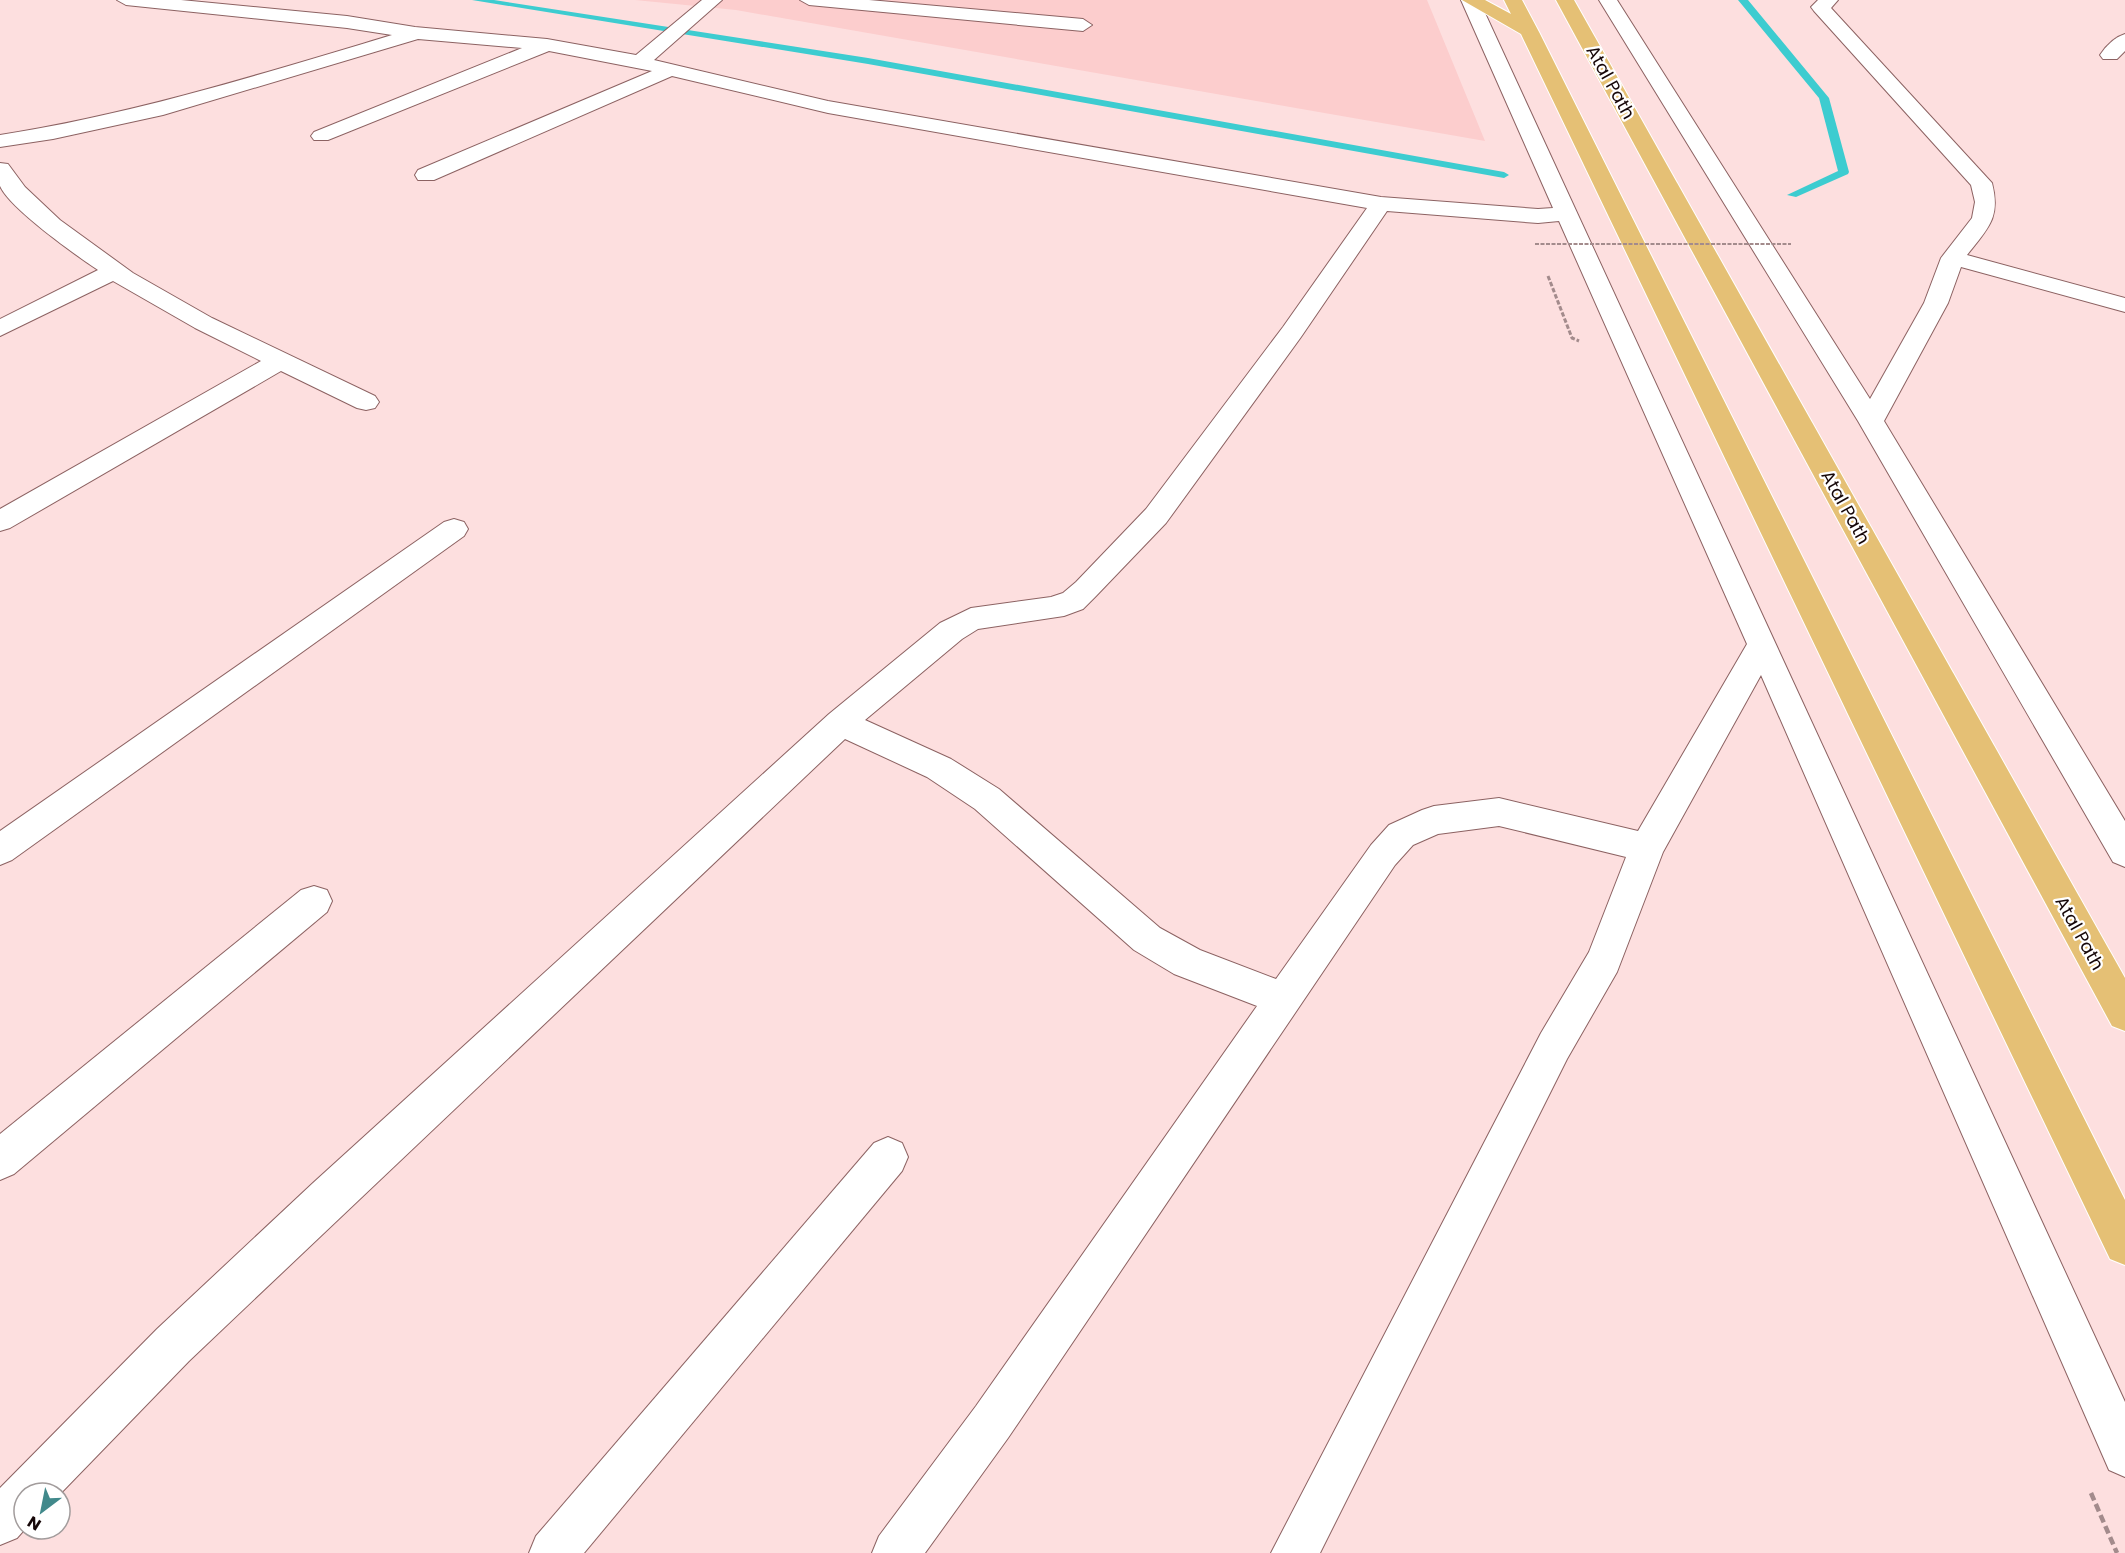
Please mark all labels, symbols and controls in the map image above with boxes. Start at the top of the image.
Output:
street label: Atal Path [1580,41,1642,123]
street label: Atal Path [1815,466,1877,548]
street label: Atal Path [2049,892,2111,974]
north arrow [12,1481,72,1541]
text: N [23,1510,46,1536]

